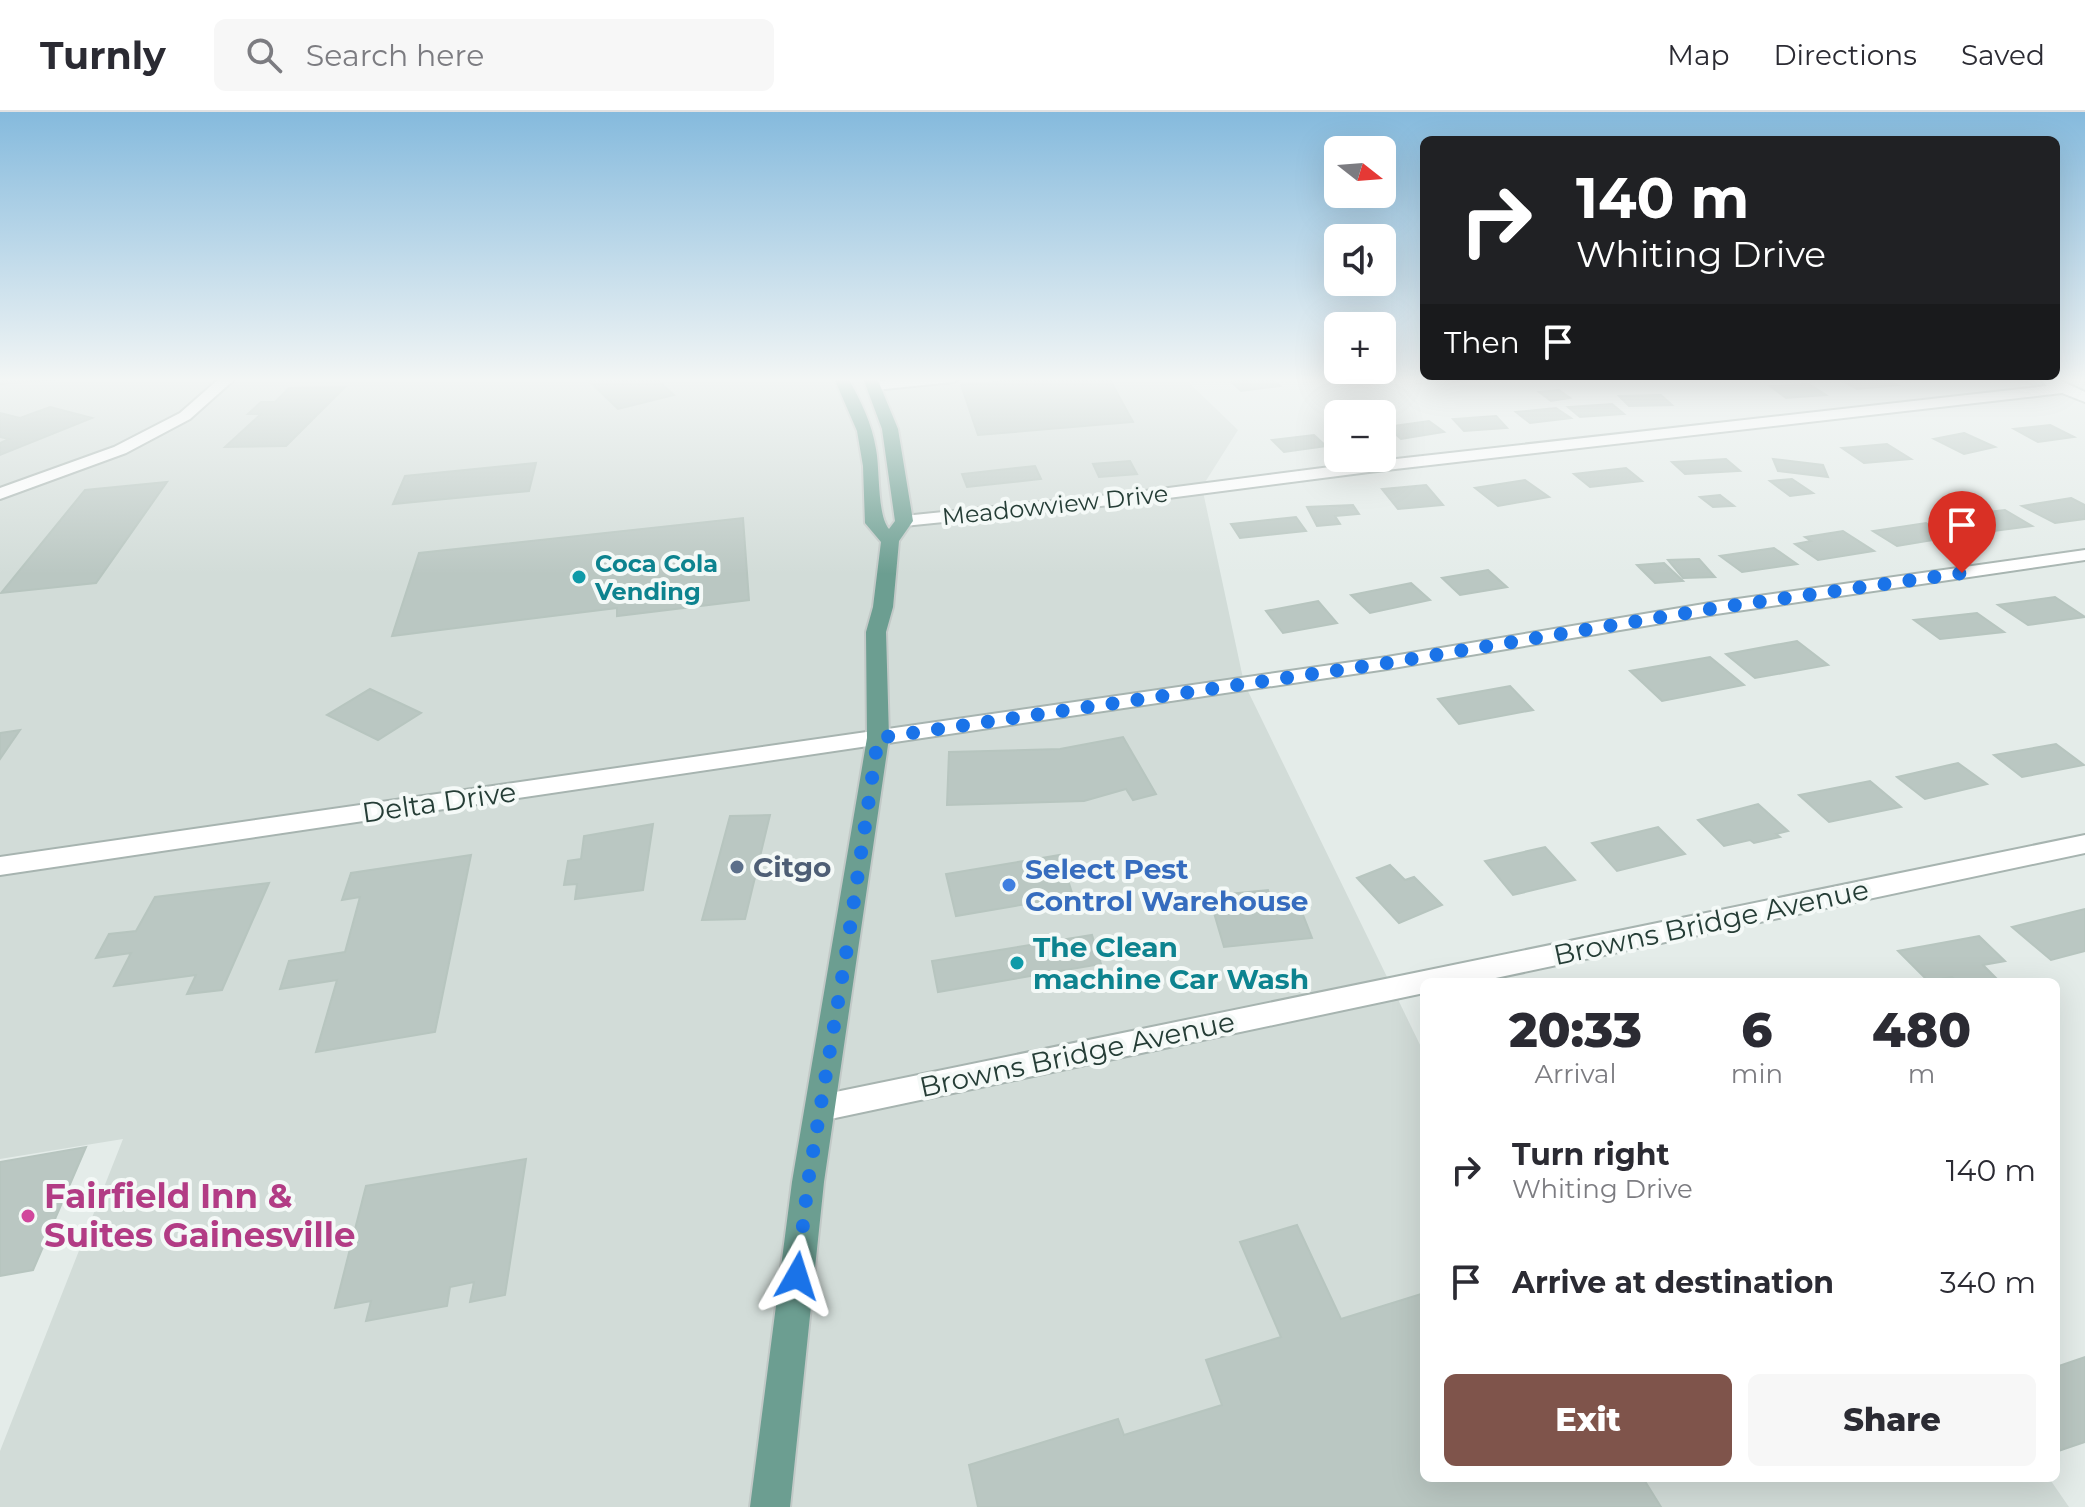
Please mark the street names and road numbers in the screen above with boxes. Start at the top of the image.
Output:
street label: Meadowview Drive [941,479,1169,531]
street label: Delta Drive [360,774,518,830]
street label: Browns Bridge Avenue [1550,872,1872,972]
street label: Browns Bridge Avenue [916,1004,1238,1104]

